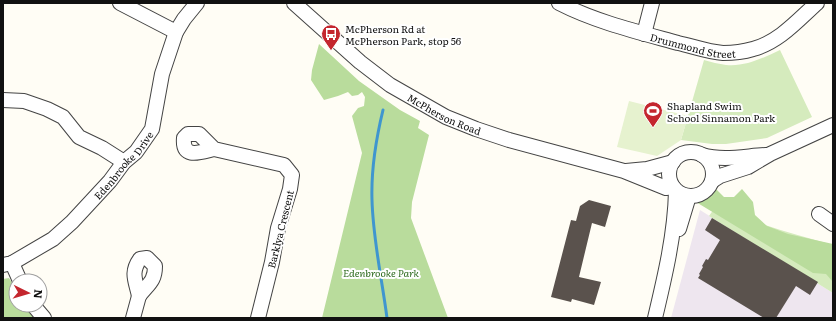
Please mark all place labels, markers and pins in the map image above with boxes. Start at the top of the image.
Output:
place label: McPherson Rd at McPherson Park, stop 56 [345,21,462,48]
bus stop icon: McPherson Rd at McPherson Park, stop 56 [320,23,342,51]
place label: Shapland Swim School Sinnamon Park [667,98,776,125]
sports icon: Shapland Swim School Sinnamon Park [642,100,664,128]

